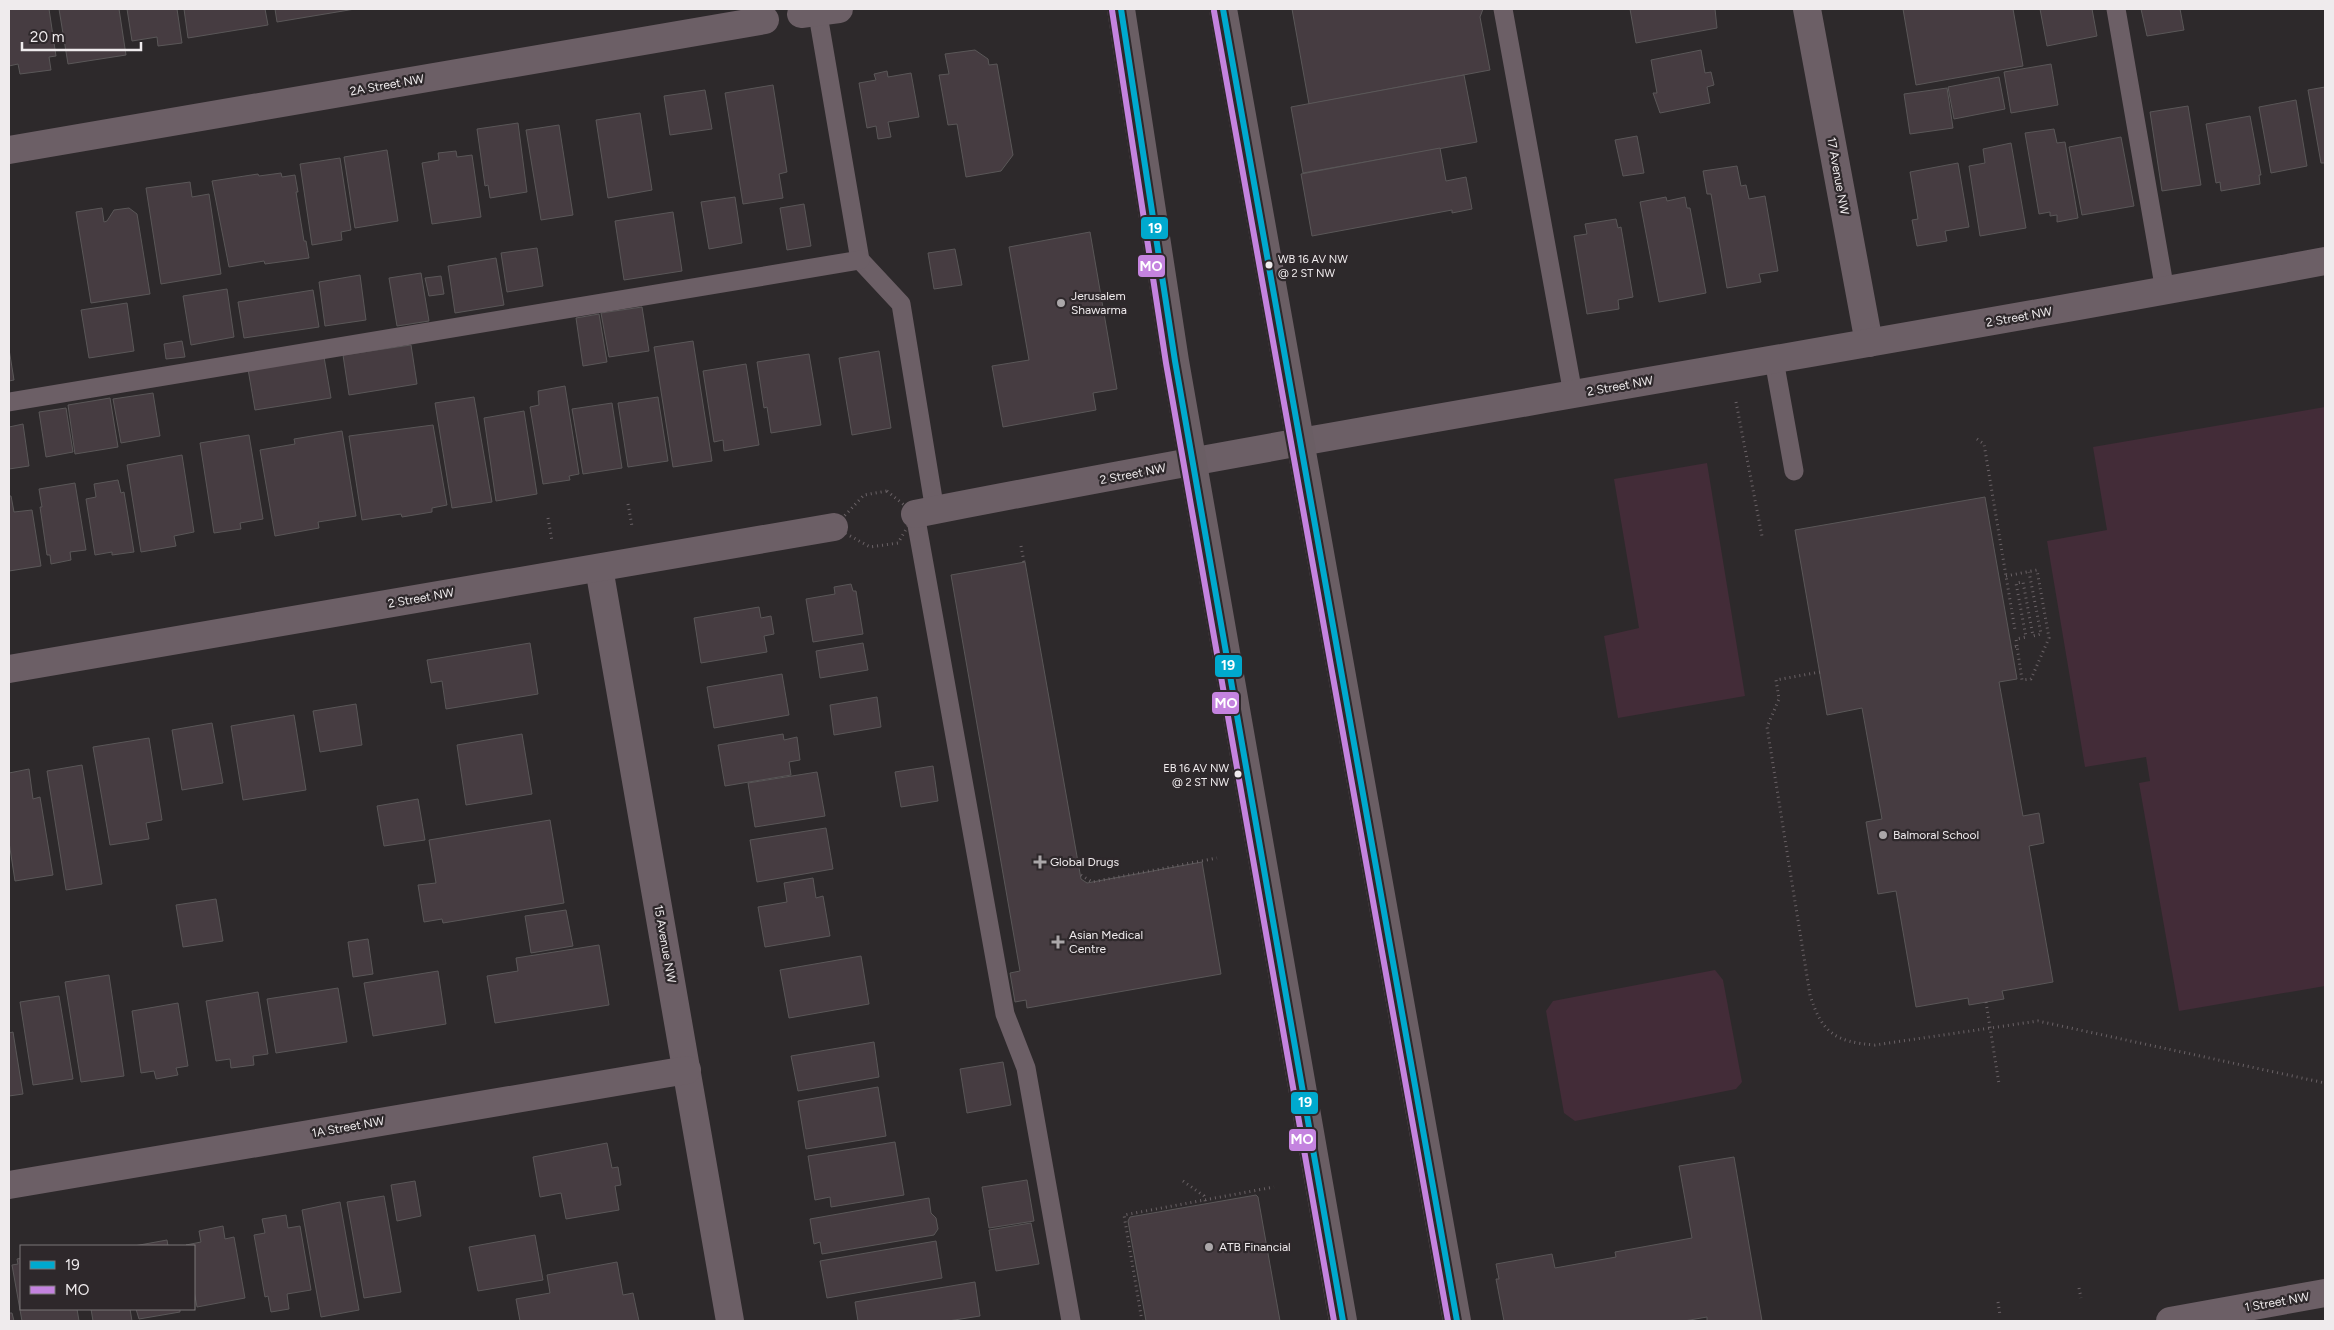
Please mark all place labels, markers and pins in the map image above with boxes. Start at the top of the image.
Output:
place label: WB 16 AV NW @ 2 ST NW [1278,253,1348,280]
marker: WB 16 AV NW @ 2 ST NW [1264,260,1274,270]
place label: Jerusalem Shawarma [1071,289,1127,317]
marker: Jerusalem Shawarma [1055,297,1067,309]
place label: EB 16 AV NW @ 2 ST NW [1163,762,1229,789]
marker: EB 16 AV NW @ 2 ST NW [1233,769,1243,779]
place label: Balmoral School [1893,828,1979,842]
marker: Balmoral School [1877,829,1889,841]
place label: Global Drugs [1050,855,1120,869]
marker: Global Drugs [1034,856,1046,868]
place label: Asian Medical Centre [1069,928,1143,956]
marker: Asian Medical Centre [1051,935,1065,949]
place label: ATB Financial [1219,1240,1291,1254]
marker: ATB Financial [1203,1241,1215,1253]

